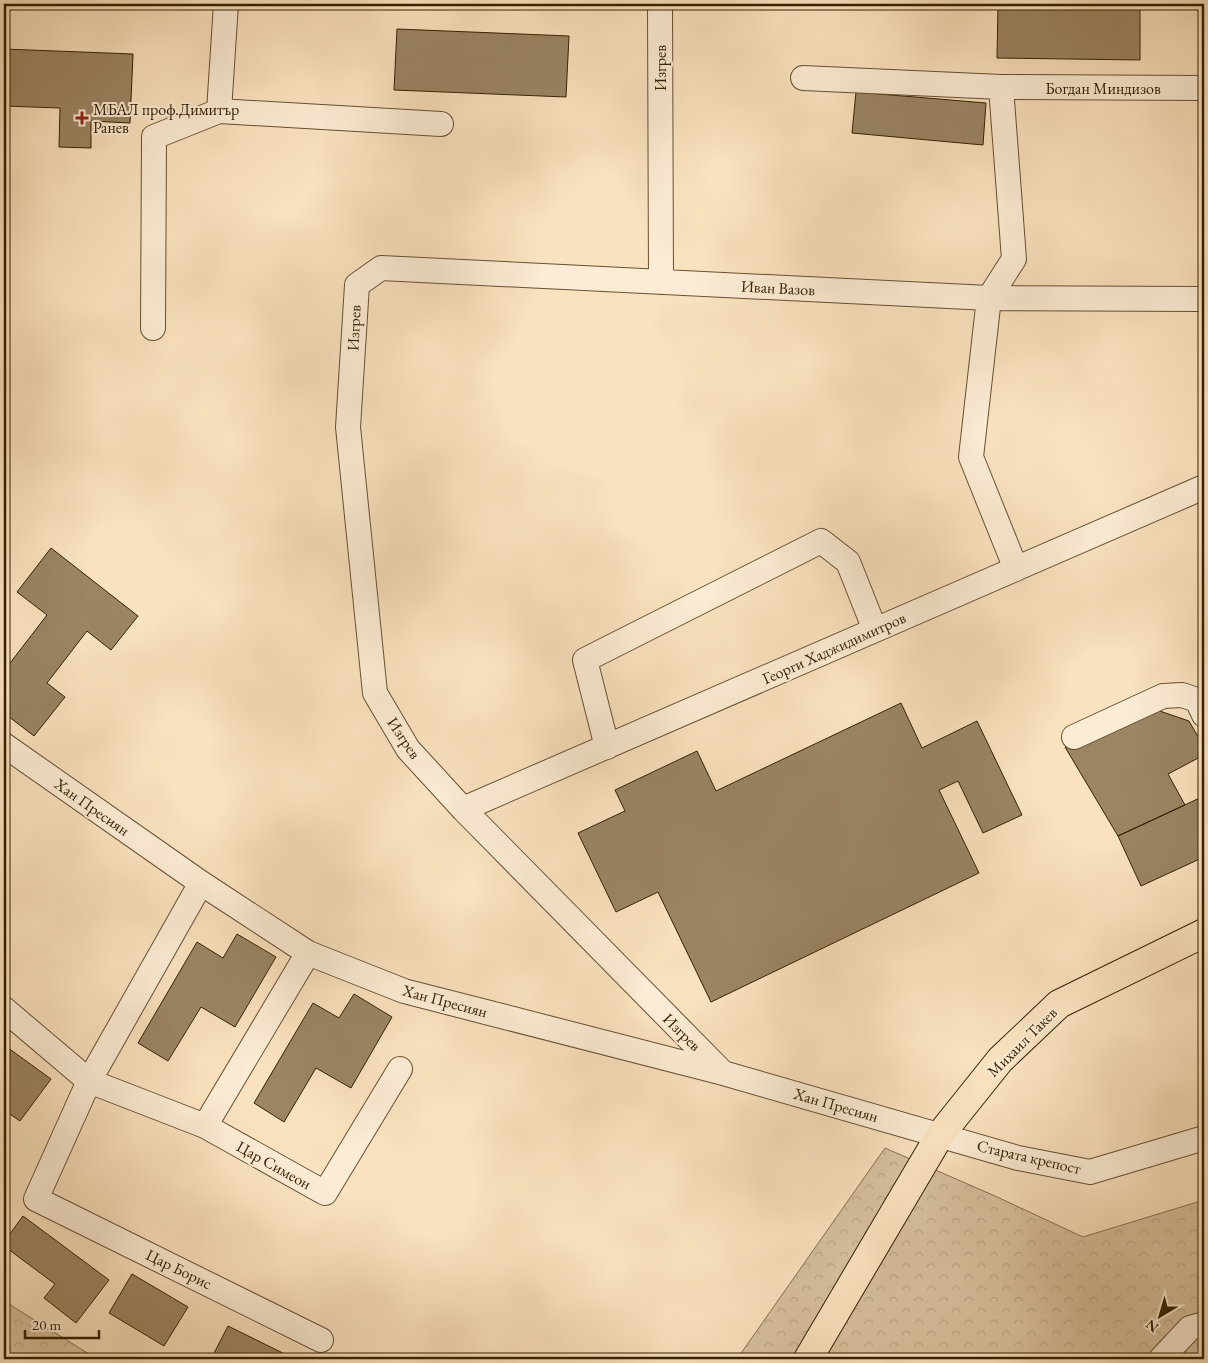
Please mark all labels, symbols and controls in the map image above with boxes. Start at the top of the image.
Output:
street label: Изгрев [650,45,671,91]
street label: Богдан Миндизов [1045,78,1161,99]
place label: МБАЛ проф.Димитър Ранев [93,99,239,138]
marker: МБАЛ проф.Димитър Ранев [75,111,89,125]
street label: Иван Вазов [741,276,816,300]
street label: Изгрев [342,304,366,351]
street label: Георги Хаджидимитров [759,607,909,689]
street label: Изгрев [382,713,426,763]
street label: Хан Пресиян [49,773,134,841]
street label: Хан Пресиян [399,979,490,1022]
street label: Михаил Такев [982,1002,1062,1082]
street label: Изгрев [658,1008,706,1056]
street label: Хан Пресиян [790,1083,881,1127]
street label: Старата крепост [975,1135,1083,1179]
street label: Цар Симеон [233,1136,315,1194]
street label: Цар Борис [143,1244,215,1294]
north arrow [1136,1290,1186,1340]
scale bar [25,1308,99,1340]
text: 20 m [32,1315,61,1334]
text: N [1141,1315,1162,1337]

